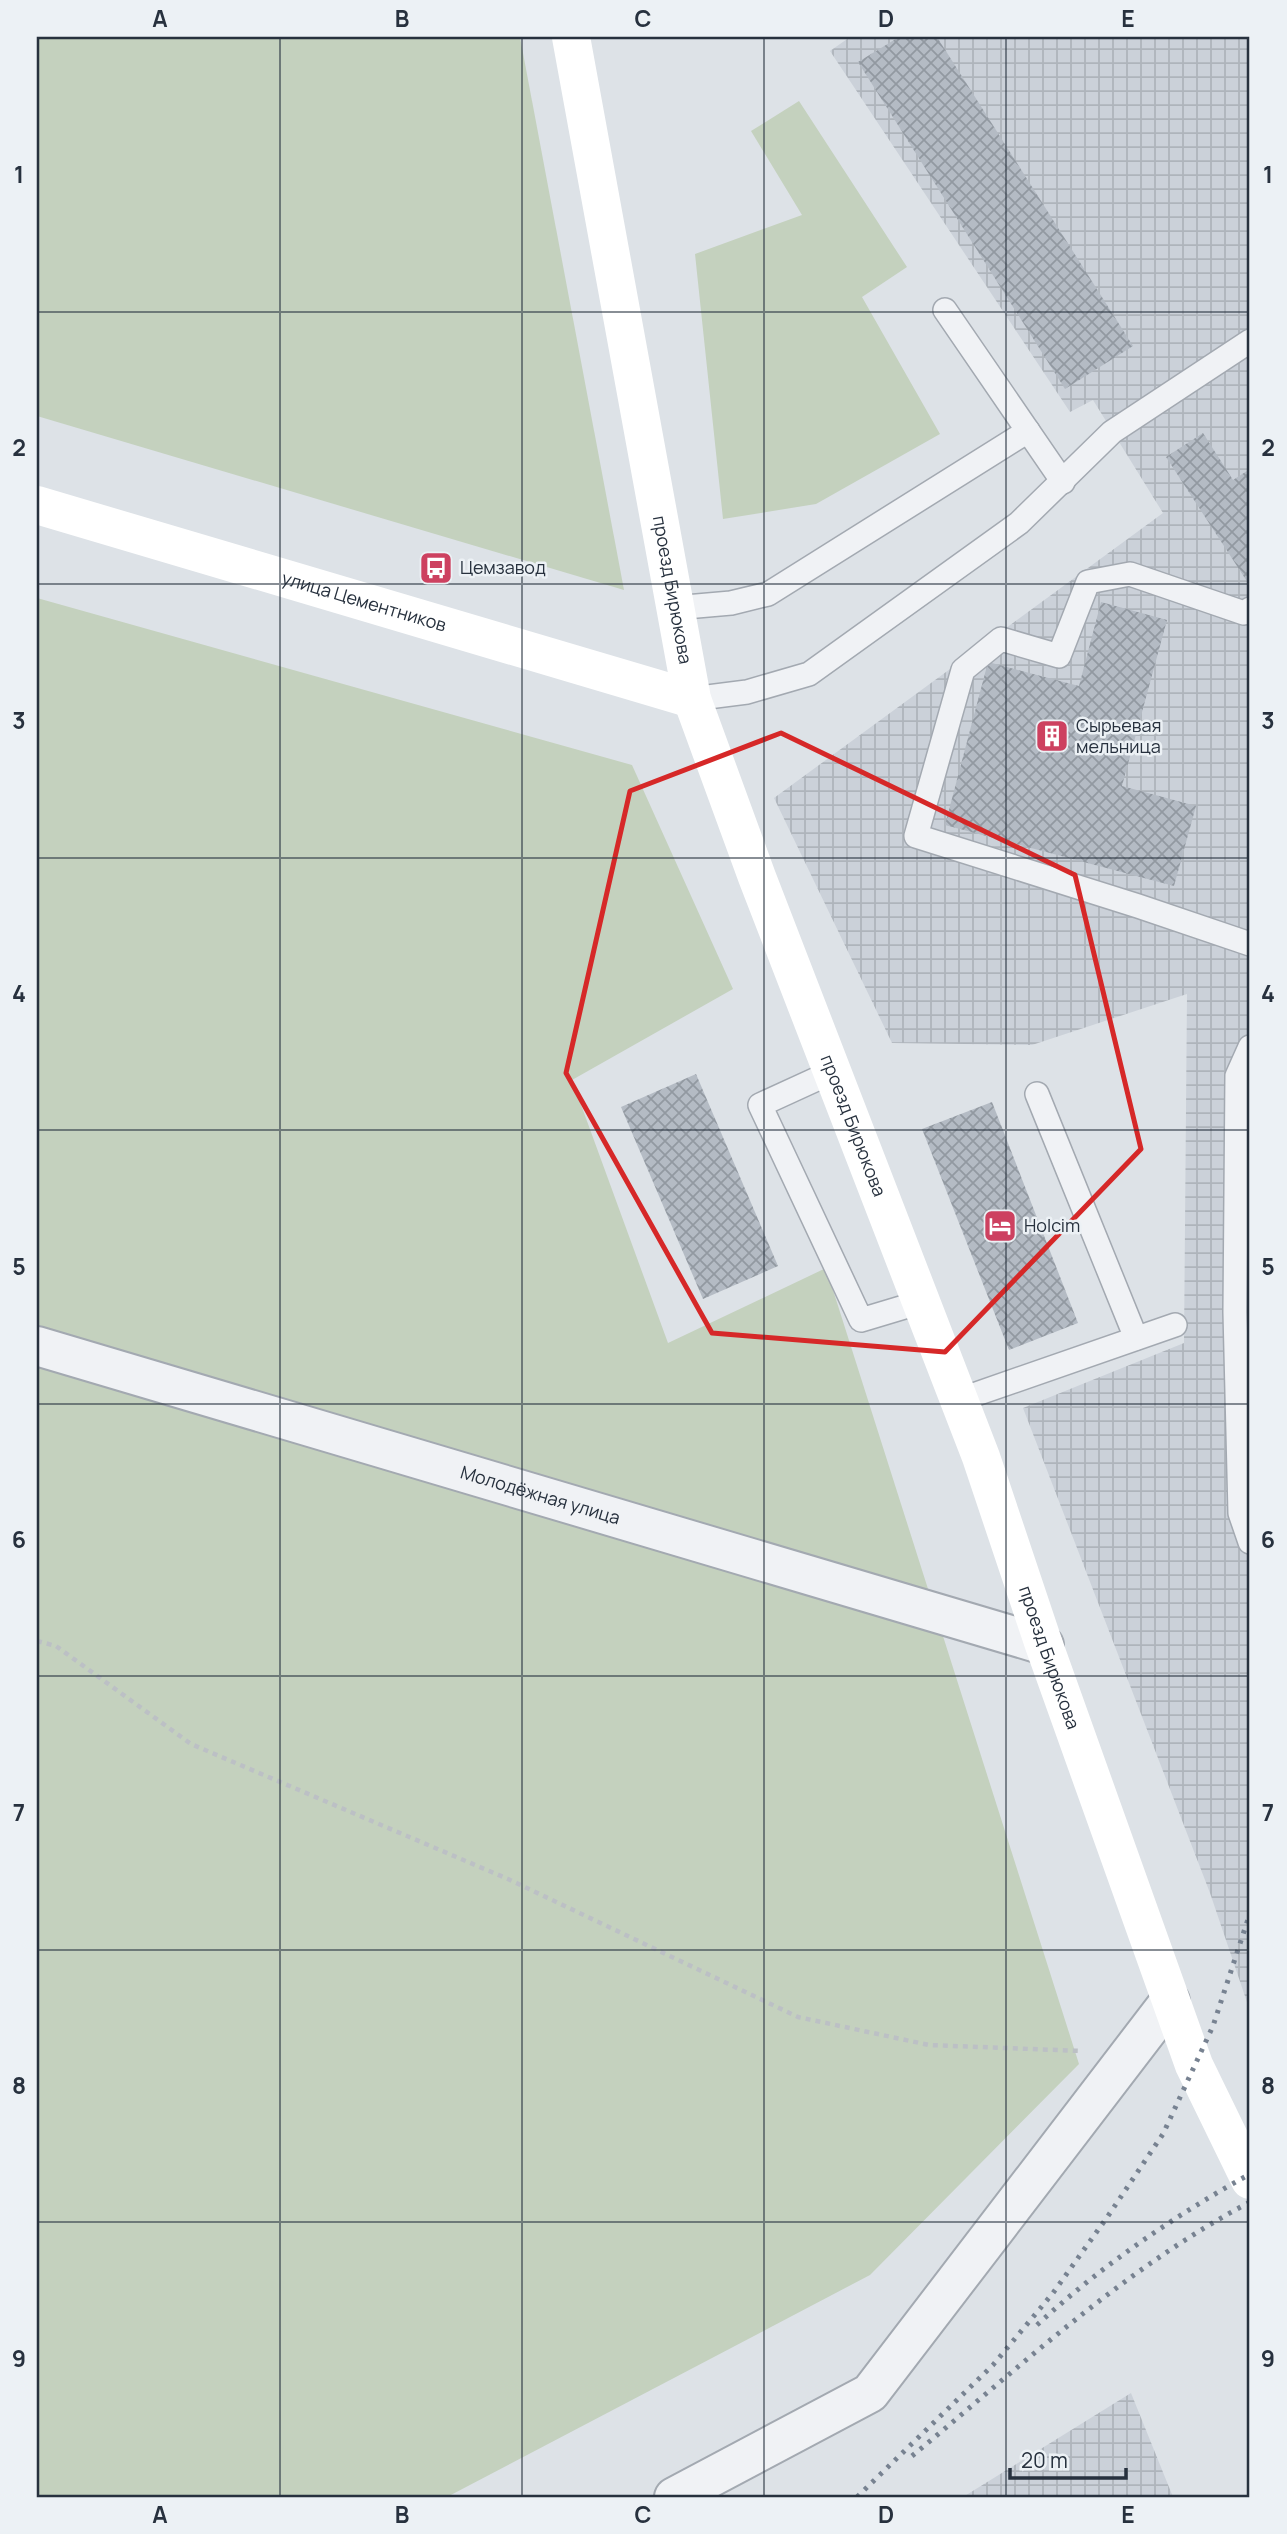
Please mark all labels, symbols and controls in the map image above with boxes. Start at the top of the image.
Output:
text: A [152,2,168,34]
text: B [395,2,409,34]
text: C [635,2,652,34]
text: D [878,2,894,34]
text: E [1121,2,1135,34]
text: 1 [14,158,24,190]
text: 1 [1263,158,1273,190]
text: 2 [12,431,26,463]
text: 2 [1261,431,1275,463]
street label: проезд Бирюкова [648,514,698,666]
bus stop icon: Цемзавод [417,549,455,587]
place label: Цемзавод [460,555,546,579]
street label: улица Цементников [279,565,450,637]
text: 3 [12,704,26,736]
text: 3 [1261,704,1275,736]
place label: Сырьевая мельница [1076,713,1161,758]
building icon: Сырьевая мельница [1033,717,1071,755]
text: 4 [12,977,26,1009]
text: 4 [1261,977,1275,1009]
street label: проезд Бирюкова [816,1051,892,1200]
hotel icon: Holcim [981,1207,1019,1245]
place label: Holcim [1024,1213,1080,1237]
text: 5 [12,1250,26,1282]
text: 5 [1261,1250,1275,1282]
street label: Молодёжная улица [458,1459,623,1530]
text: 6 [12,1523,26,1555]
text: 6 [1261,1523,1275,1555]
street label: проезд Бирюкова [1014,1582,1086,1732]
text: 7 [13,1796,25,1828]
text: 7 [1262,1796,1274,1828]
text: 8 [12,2069,26,2101]
text: 8 [1261,2069,1275,2101]
text: 9 [12,2342,26,2374]
text: 9 [1261,2342,1275,2374]
scale bar [1010,2436,1126,2480]
text: 20 m [1021,2446,1068,2474]
text: A [152,2498,168,2530]
text: B [395,2498,409,2530]
text: C [635,2498,652,2530]
text: D [878,2498,894,2530]
text: E [1121,2498,1135,2530]

